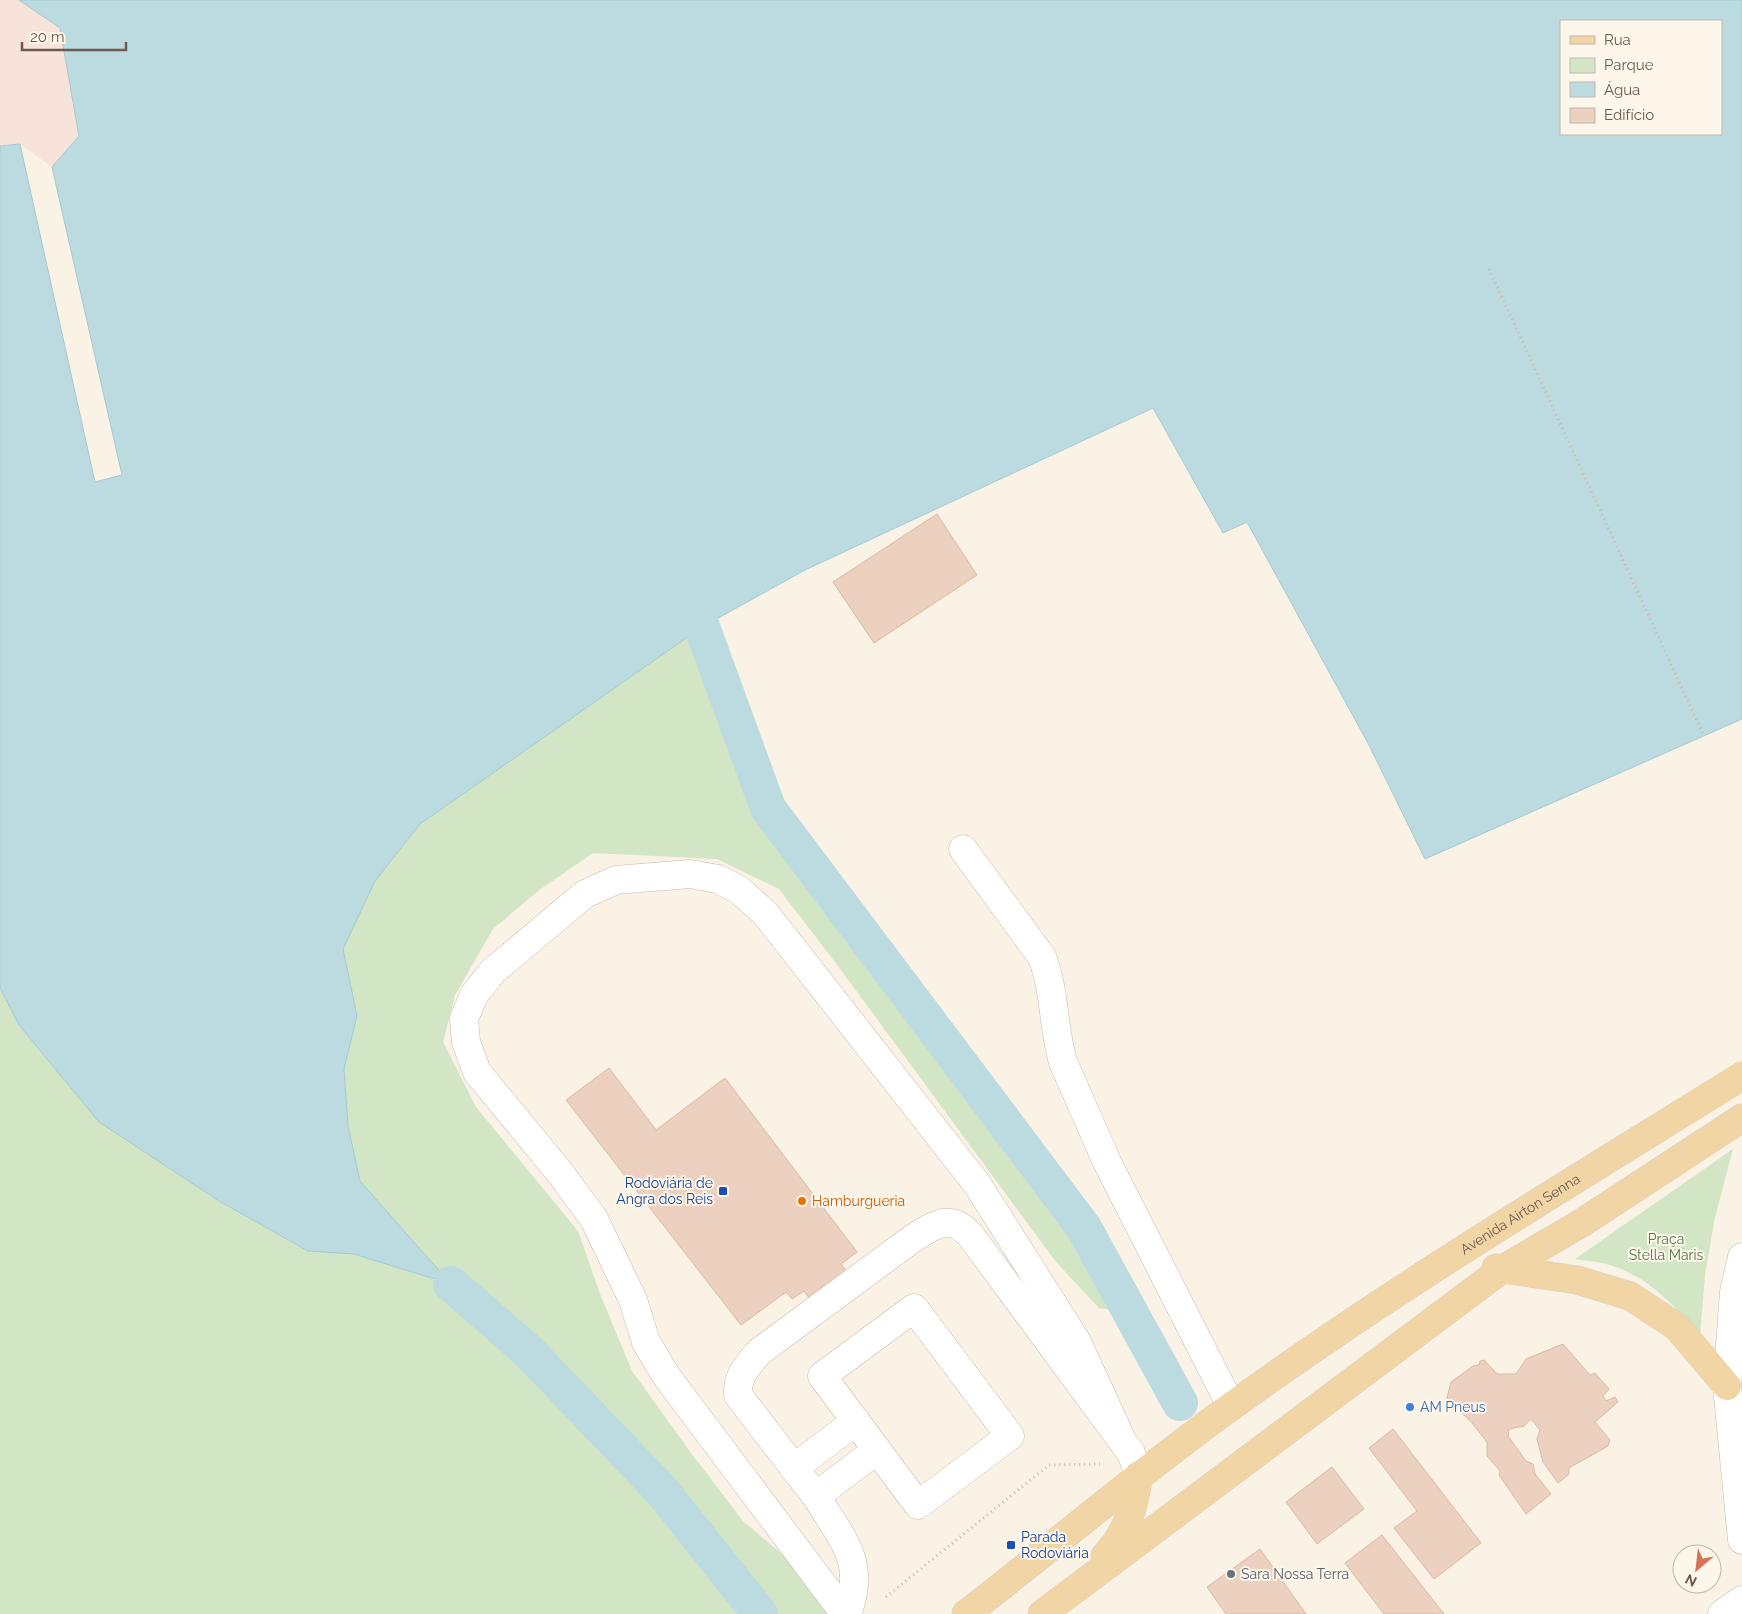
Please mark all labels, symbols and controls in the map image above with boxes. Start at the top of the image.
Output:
scale bar [22,20,126,52]
legend [1560,20,1722,135]
text: 20 m [30,28,65,46]
text: Rua [1604,31,1631,49]
text: Parque [1604,56,1654,74]
text: Água [1604,81,1640,99]
text: Edifício [1604,106,1654,124]
street label: Avenida Airton Senna [1457,1170,1583,1257]
place label: Rodoviária de Angra dos Reis [616,1175,713,1207]
marker: Rodoviária de Angra dos Reis [717,1185,729,1197]
place label: Hamburgueria [812,1193,905,1209]
marker: Hamburgueria [796,1195,808,1207]
park label: Praça Stella Maris [1629,1231,1704,1263]
place label: AM Pneus [1420,1399,1486,1415]
marker: AM Pneus [1404,1401,1416,1413]
place label: Parada Rodoviária [1021,1529,1089,1561]
marker: Parada Rodoviária [1005,1539,1017,1551]
north arrow [1672,1544,1722,1594]
place label: Sara Nossa Terra [1241,1566,1349,1582]
marker: Sara Nossa Terra [1225,1568,1237,1580]
text: N [1682,1571,1699,1590]

